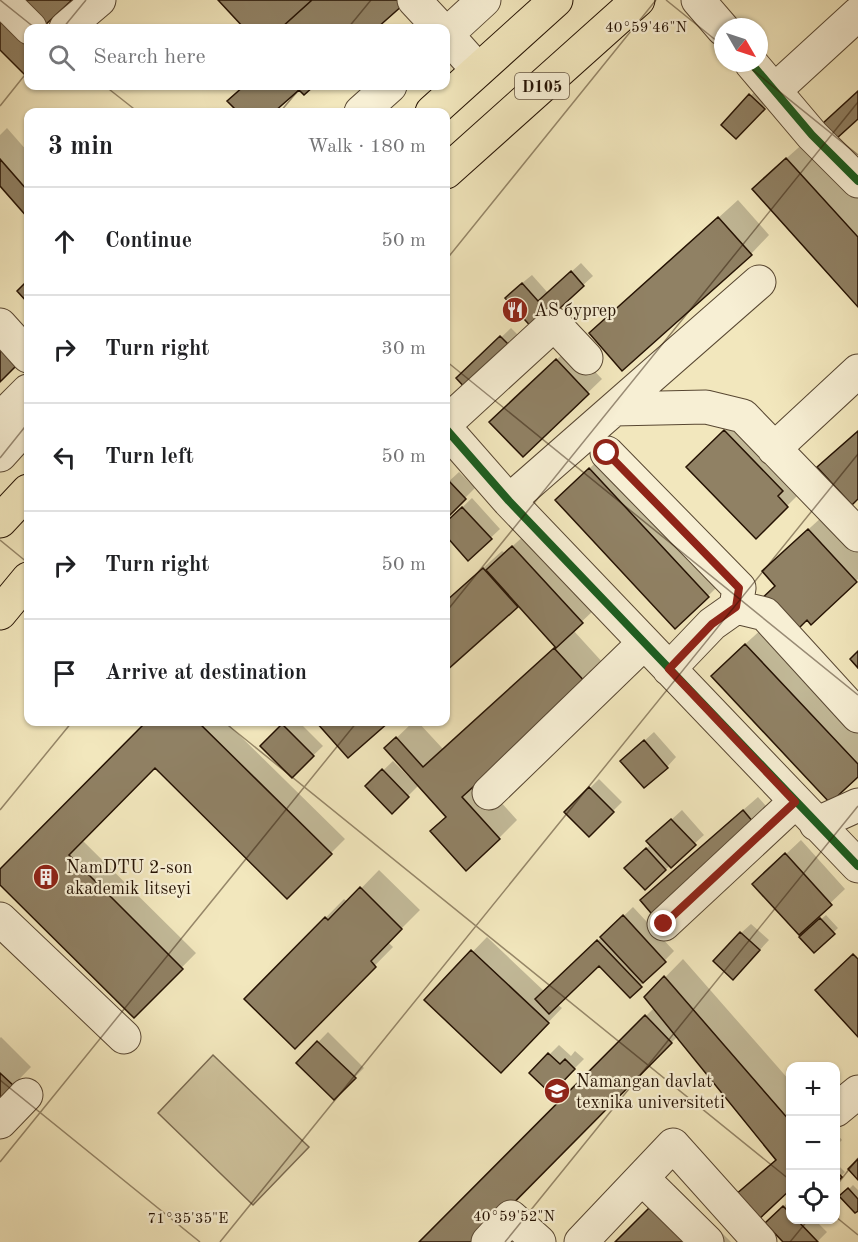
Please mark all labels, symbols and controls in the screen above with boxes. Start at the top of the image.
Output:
north arrow [714,18,768,72]
text: 40°59'46"N [605,21,687,36]
search box [24,24,450,90]
icon: search [45,41,78,74]
text: Search here [93,46,206,68]
road number: D105 [515,73,569,99]
text: 3 min [48,134,113,160]
text: Walk · 180 m [307,137,426,157]
icon: ahead [48,225,81,258]
text: Continue [105,230,192,252]
text: 50 m [381,231,426,251]
restaurant icon: AS бургер [500,295,530,325]
place label: AS бургер [534,302,616,320]
icon: right [48,333,81,366]
text: Turn right [105,338,209,360]
text: 30 m [381,339,426,359]
route start [593,439,619,465]
icon: left [48,441,81,474]
text: Turn left [105,446,194,468]
text: 50 m [381,447,426,467]
icon: right [48,549,81,582]
text: Turn right [105,554,209,576]
text: 50 m [381,555,426,575]
icon: arrive [48,657,81,690]
text: Arrive at destination [105,662,307,684]
place label: NamDTU 2-son akademik litseyi [66,859,193,898]
building icon: NamDTU 2-son akademik litseyi [31,862,61,892]
route end [650,910,676,936]
map controls [786,1062,840,1224]
button: + [786,1062,840,1116]
place label: Namangan davlat texnika universiteti [576,1073,725,1112]
school or university icon: Namangan davlat texnika universiteti [542,1076,572,1106]
button: − [786,1116,840,1170]
button: locate [786,1170,840,1224]
text: 40°59'52"N [473,1210,555,1225]
text: 71°35'35"E [148,1212,228,1227]

